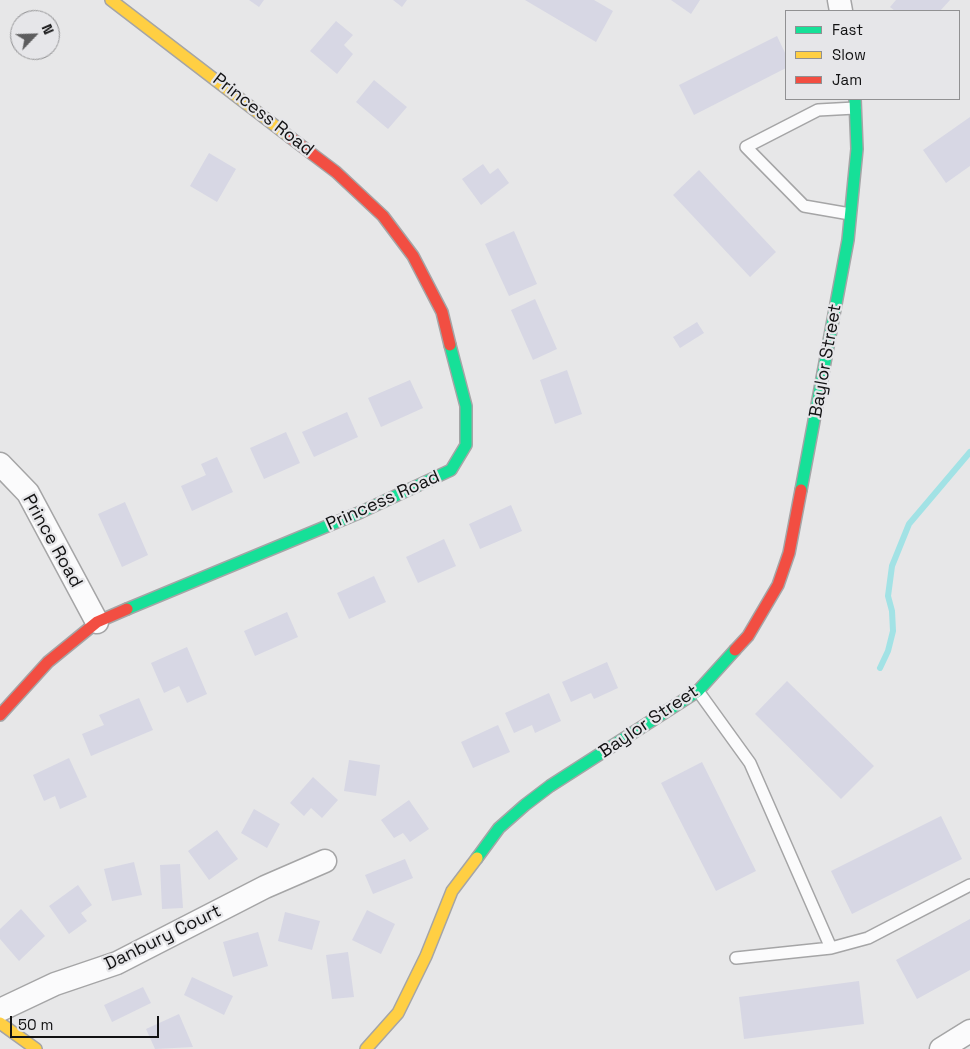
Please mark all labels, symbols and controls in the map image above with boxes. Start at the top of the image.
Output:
north arrow [10,10,60,60]
legend [785,10,960,100]
text: Fast [832,20,863,39]
text: N [38,21,58,37]
text: Slow [832,45,866,64]
street label: Princess Road [208,69,318,161]
text: Jam [832,70,862,89]
street label: Baylor Street [805,302,847,420]
street label: Princess Road [323,466,443,536]
street label: Prince Road [18,491,86,591]
street label: Baylor Street [595,681,703,763]
street label: Danbury Court [101,900,225,976]
scale bar [12,1006,161,1038]
text: 50 m [18,1015,53,1034]

